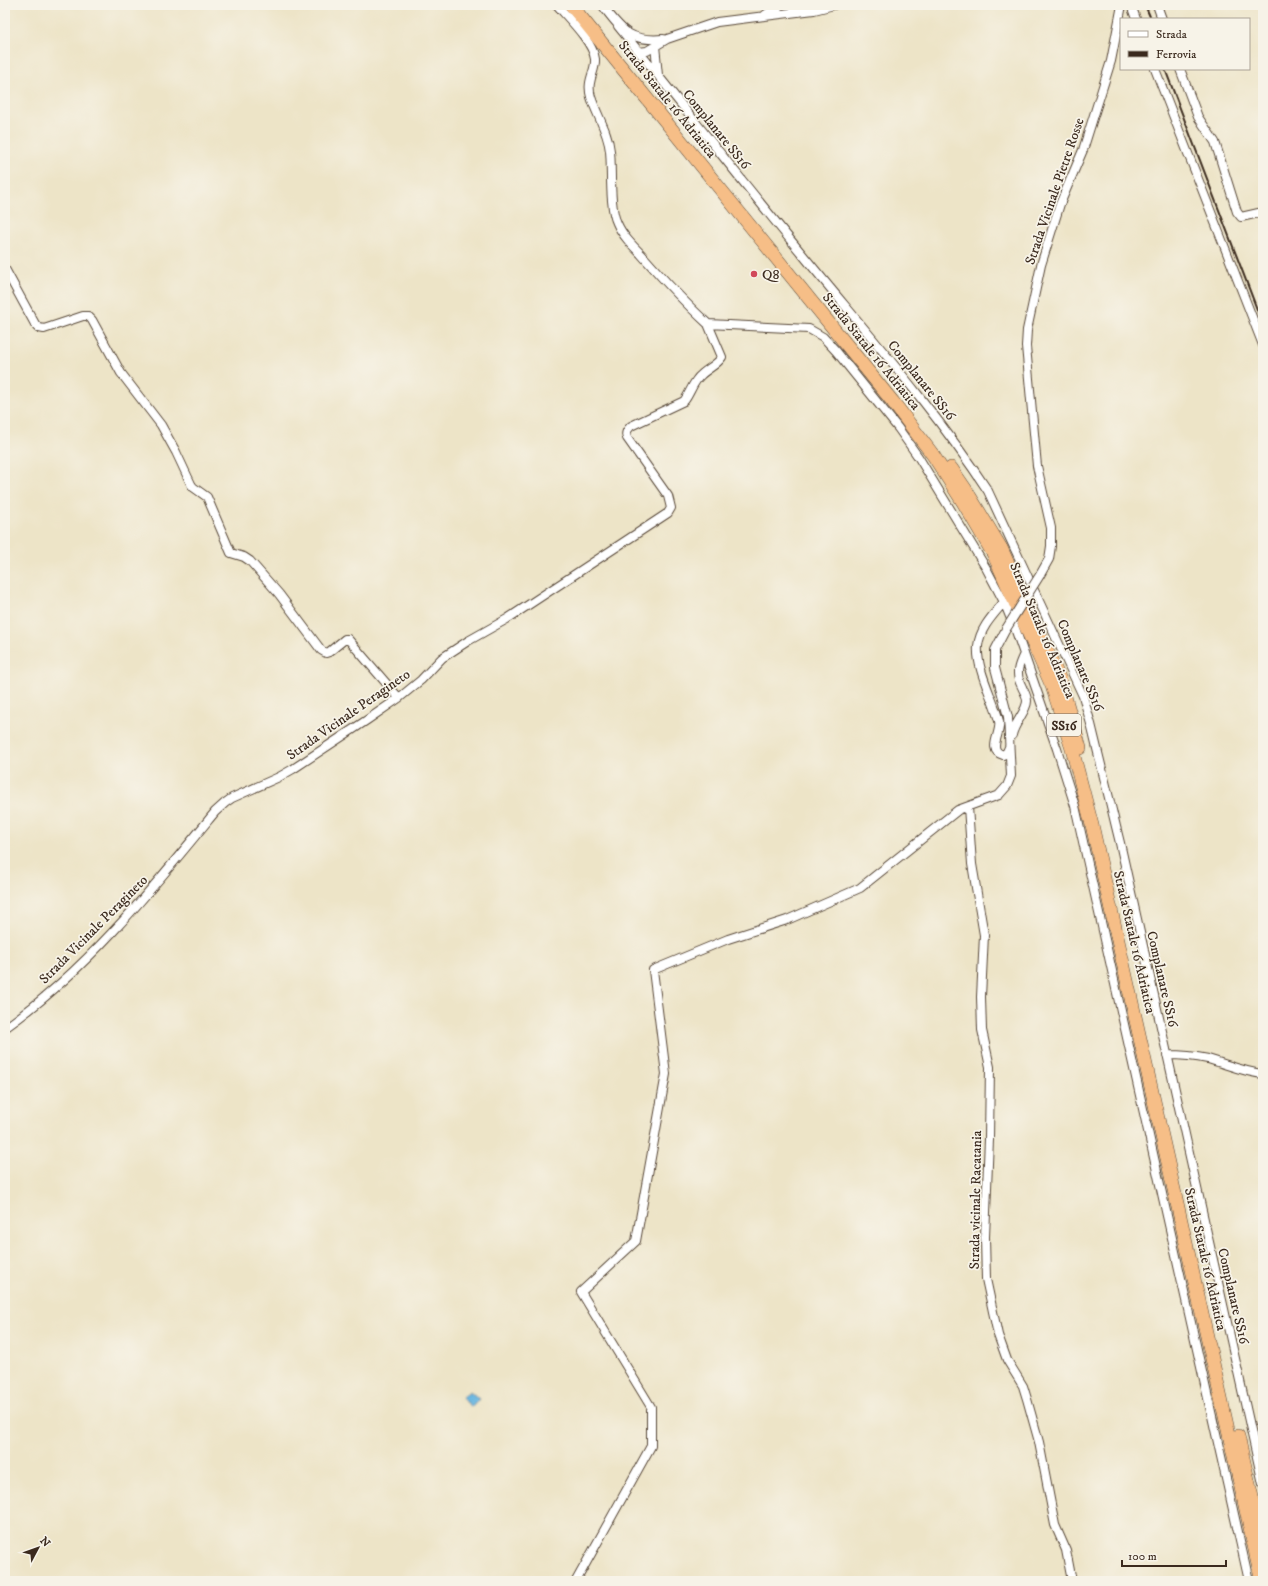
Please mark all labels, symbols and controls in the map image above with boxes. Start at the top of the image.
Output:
legend [1120,18,1250,70]
text: Strada [1156,27,1188,42]
street label: Strada Statale 16 Adriatica [614,37,720,162]
text: Ferrovia [1156,47,1197,62]
street label: Complanare SS16 [678,86,755,174]
street label: Strada Vicinale Pietre Rosse [1021,115,1089,267]
place label: Q8 [762,266,779,284]
marker: Q8 [749,269,759,279]
street label: Strada Statale 16 Adriatica [818,289,924,414]
street label: Complanare SS16 [883,337,960,425]
street label: Strada Statale 16 Adriatica [1005,560,1079,701]
street label: Complanare SS16 [1053,617,1108,715]
street label: Strada Vicinale Peragineto [283,665,414,764]
road number: SS16 [1047,714,1081,736]
street label: Strada Statale 16 Adriatica [1109,869,1159,1016]
street label: Strada Vicinale Peragineto [35,871,152,988]
street label: Complanare SS16 [1142,929,1182,1030]
street label: Strada vicinale Racatania [966,1130,986,1270]
street label: Strada Statale 16 Adriatica [1180,1186,1230,1333]
street label: Complanare SS16 [1213,1246,1253,1347]
north arrow [18,1528,58,1568]
text: N [37,1534,53,1550]
scale bar [1122,1542,1226,1568]
text: 100 m [1128,1549,1157,1564]

